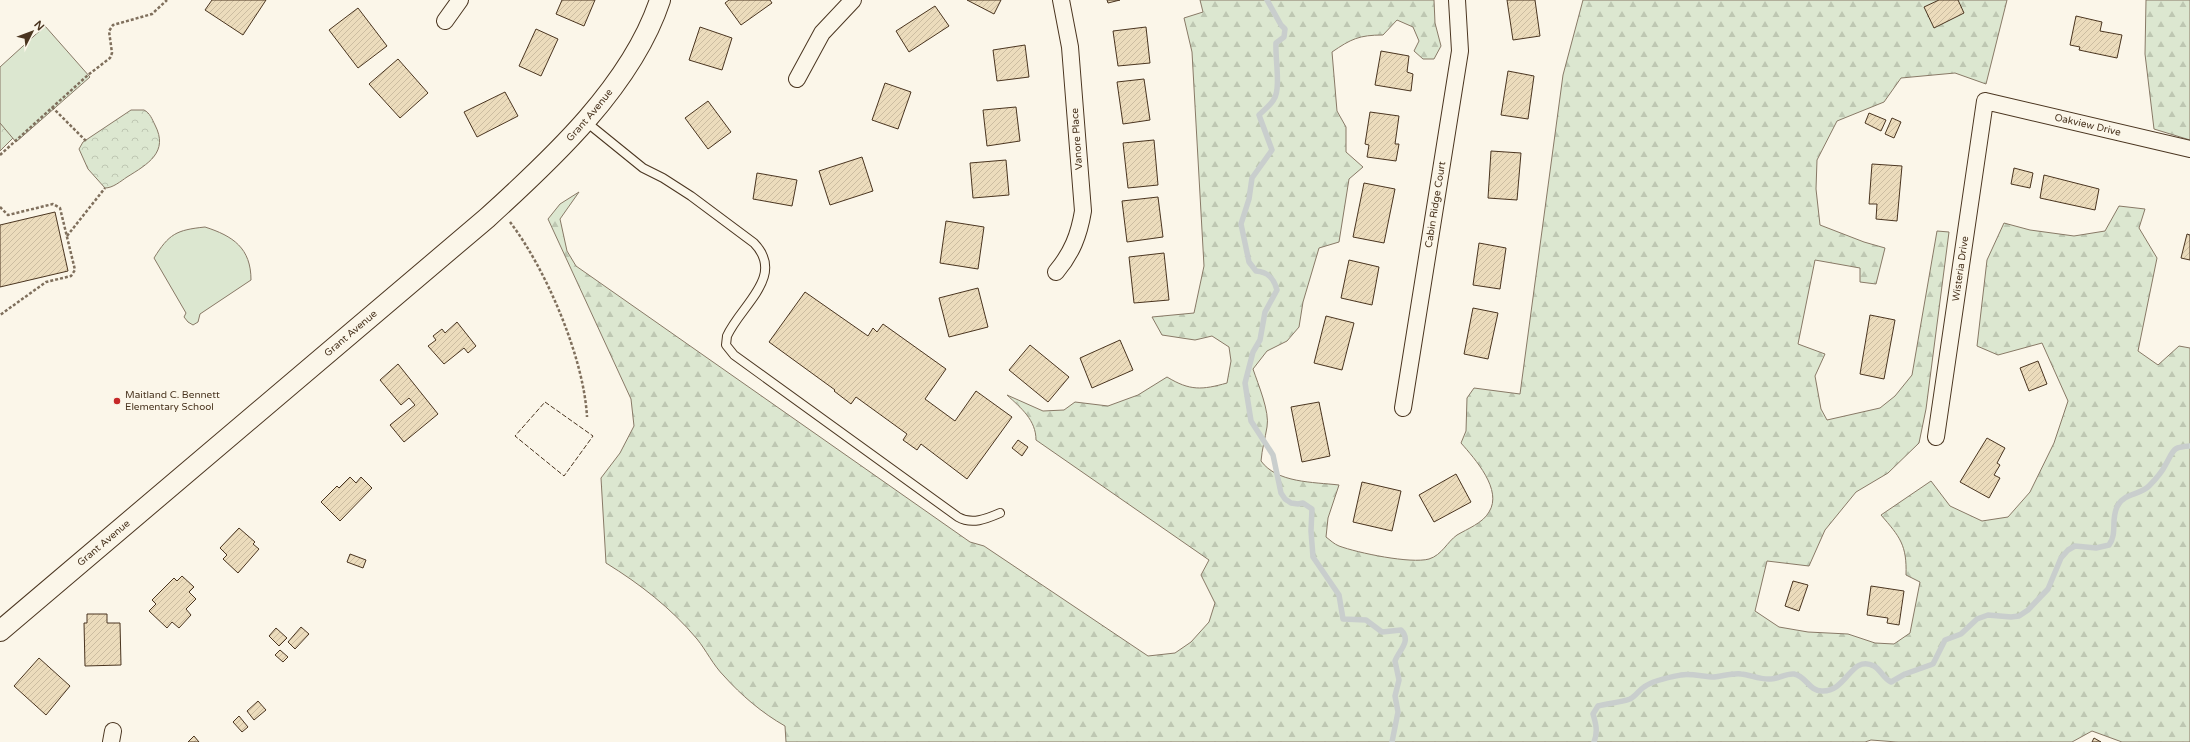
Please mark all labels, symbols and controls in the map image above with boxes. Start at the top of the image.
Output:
north arrow [12,12,52,52]
text: N [31,18,47,33]
street label: Grant Avenue [564,86,616,144]
street label: Vanore Place [1069,107,1085,170]
street label: Oakview Drive [2053,111,2122,139]
street label: Cabin Ridge Court [1423,160,1448,249]
street label: Wisteria Drive [1950,235,1971,302]
street label: Grant Avenue [322,308,380,359]
place label: Maitland C. Bennett Elementary School [125,389,220,413]
marker: Maitland C. Bennett Elementary School [112,396,122,406]
street label: Grant Avenue [75,517,133,569]

